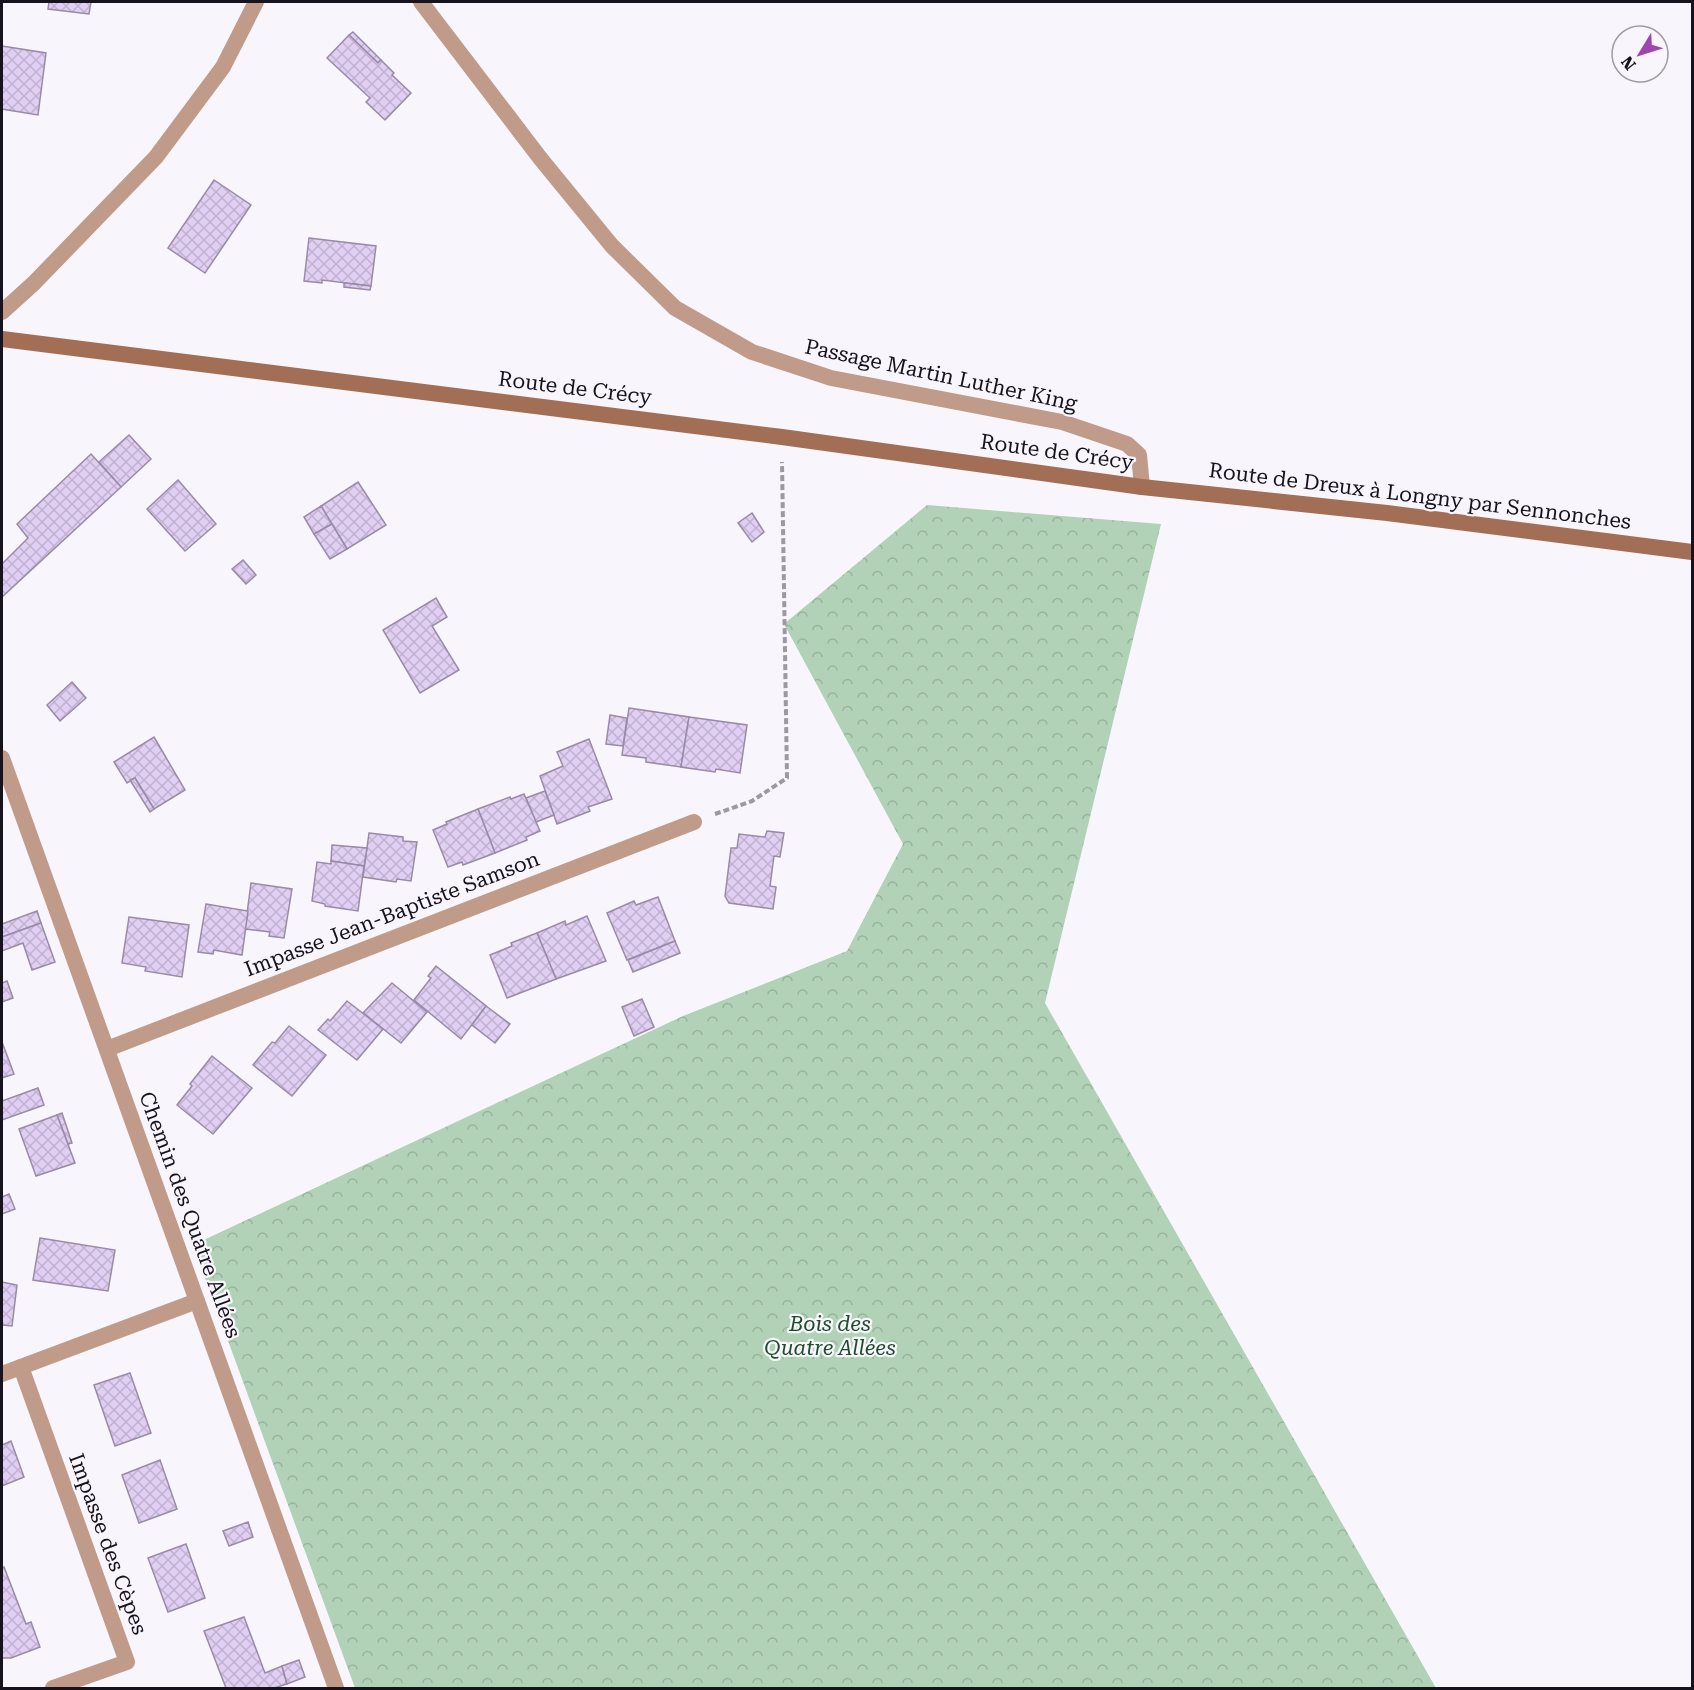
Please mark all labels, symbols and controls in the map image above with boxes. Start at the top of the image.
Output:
north arrow [1610,24,1670,84]
text: N [1617,52,1640,74]
street label: Passage Martin Luther King [803,334,1079,416]
street label: Route de Crécy [497,367,654,409]
street label: Route de Crécy [979,429,1136,475]
street label: Route de Dreux à Longny par Sennonches [1207,458,1633,534]
street label: Impasse Jean-Baptiste Samson [241,846,543,981]
street label: Chemin des Quatre Allées [134,1089,246,1341]
park label: Bois des Quatre Allées [764,1312,896,1360]
street label: Impasse des Cèpes [64,1450,152,1638]

